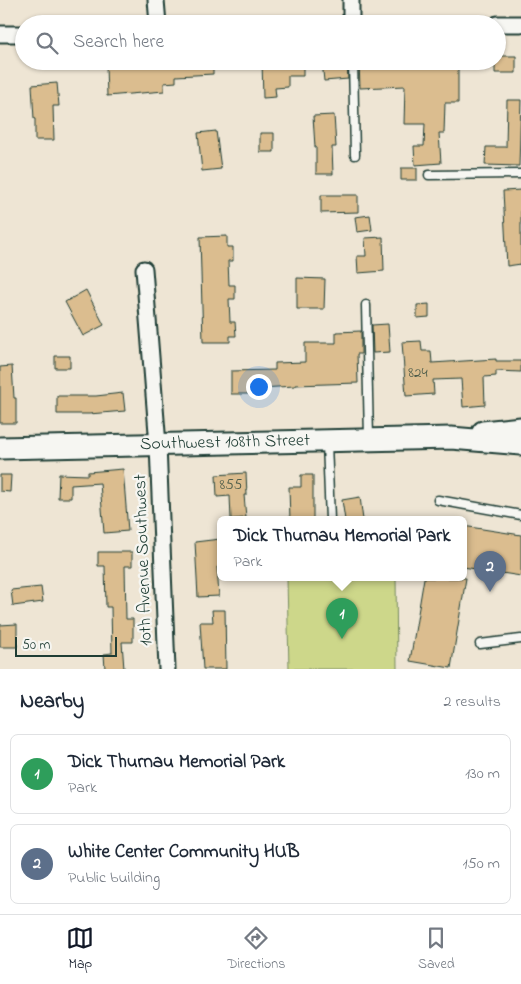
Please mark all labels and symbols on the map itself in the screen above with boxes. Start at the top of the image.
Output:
house number: 824 [408,362,428,384]
your location [246,374,272,400]
street label: Southwest 108th Street [140,428,310,458]
street label: 10th Avenue Southwest [128,474,160,646]
house number: 855 [220,474,243,496]
pin: 2 [474,551,506,592]
pin: 1 [326,598,358,639]
scale bar [15,634,118,657]

